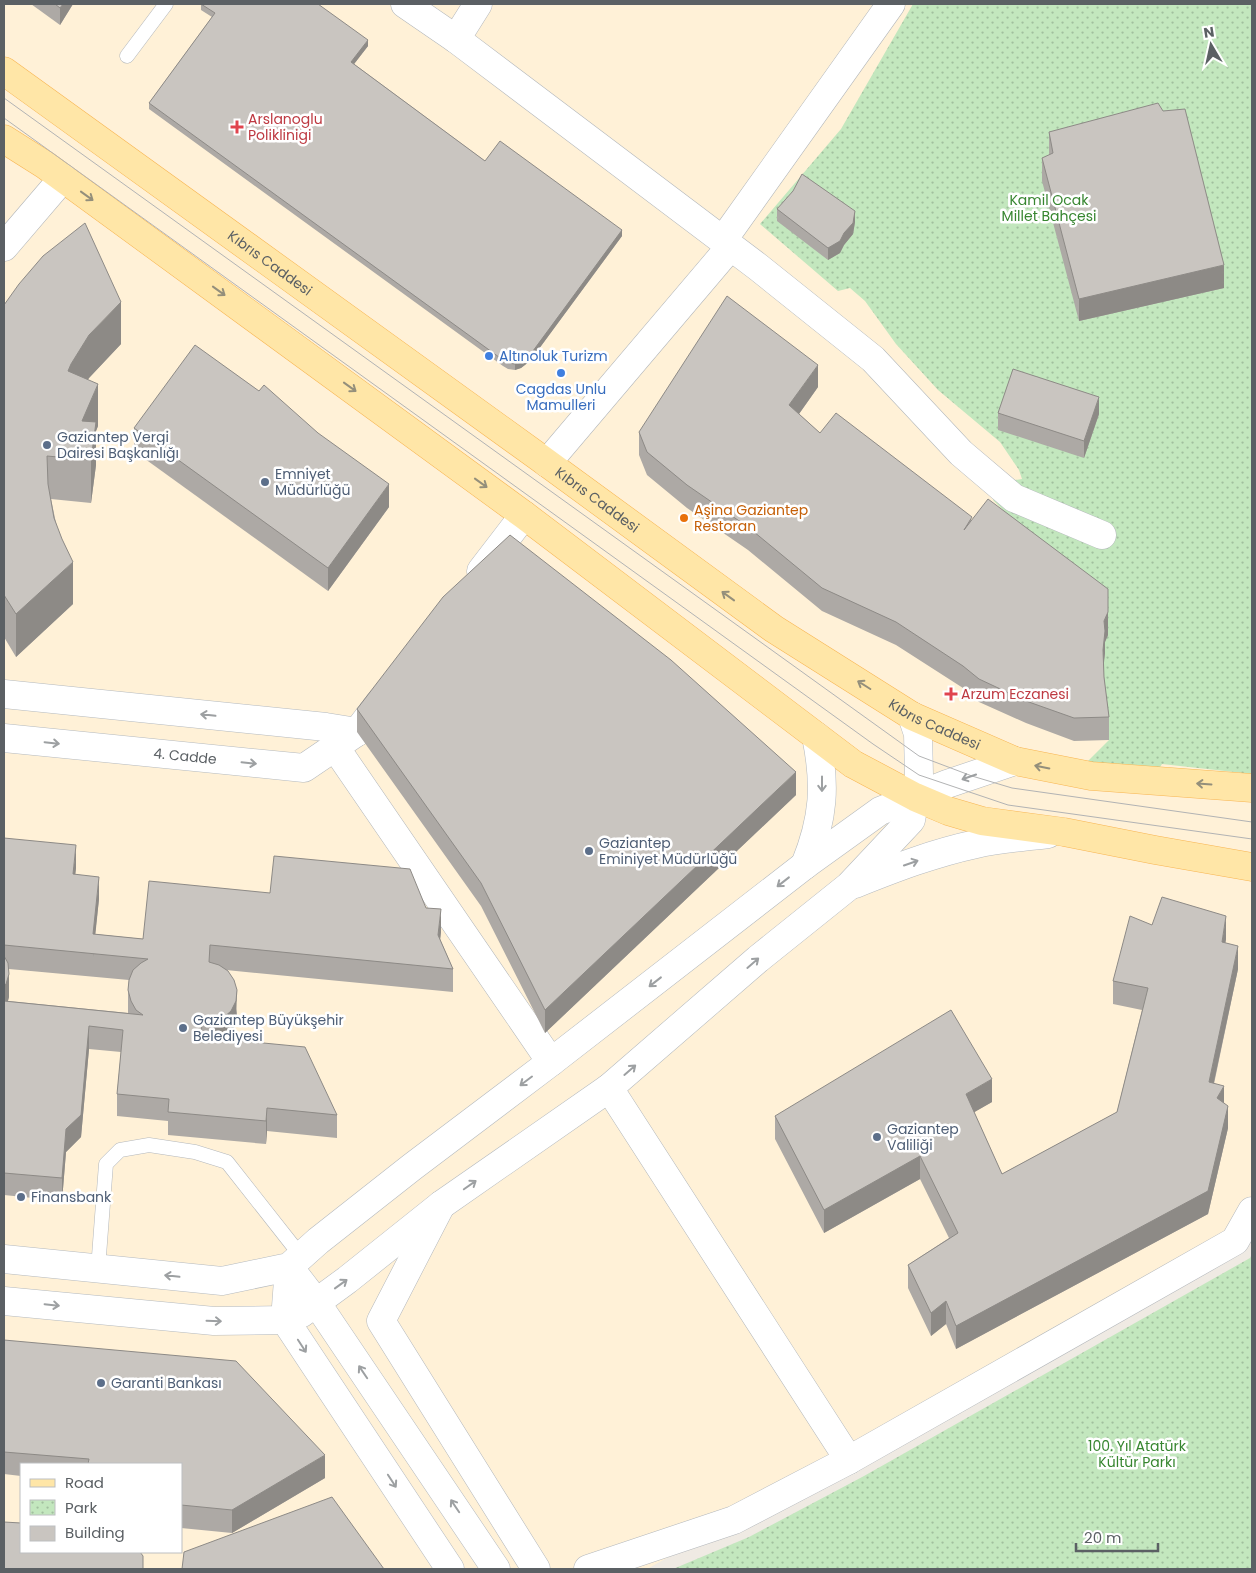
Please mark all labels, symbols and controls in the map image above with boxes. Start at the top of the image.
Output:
north arrow [1186,20,1236,70]
text: N [1202,21,1216,43]
place label: Arslanoglu Poliklinigi [248,109,323,145]
marker: Arslanoglu Poliklinigi [230,120,244,134]
park label: Kamil Ocak Millet Bahçesi [1002,190,1096,226]
one-way arrow [80,191,94,201]
street label: Kıbrıs Caddesi [224,226,316,300]
one-way arrow [212,286,225,297]
place label: Altınoluk Turizm [499,346,608,366]
marker: Altınoluk Turizm [483,350,495,362]
marker: Cagdas Unlu Mamulleri [555,367,567,379]
place label: Cagdas Unlu Mamulleri [516,379,606,415]
one-way arrow [343,382,357,392]
place label: Gaziantep Vergi Dairesi Başkanlığı [57,427,179,463]
marker: Gaziantep Vergi Dairesi Başkanlığı [41,439,53,451]
street label: Kıbrıs Caddesi [551,462,643,537]
place label: Emniyet Müdürlüğü [275,464,351,500]
marker: Emniyet Müdürlüğü [259,476,271,488]
one-way arrow [474,478,488,488]
place label: Aşina Gaziantep Restoran [694,500,808,536]
marker: Aşina Gaziantep Restoran [678,512,690,524]
one-way arrow [722,590,735,601]
one-way arrow [857,680,871,690]
place label: Arzum Eczanesi [961,684,1069,704]
marker: Arzum Eczanesi [945,688,957,700]
street label: Kıbrıs Caddesi [885,694,984,755]
one-way arrow [200,710,216,720]
one-way arrow [44,738,60,748]
street label: 4. Cadde [153,743,218,769]
one-way arrow [240,758,256,768]
one-way arrow [1035,761,1051,771]
one-way arrow [961,772,977,782]
one-way arrow [817,776,827,792]
one-way arrow [1196,780,1212,789]
place label: Gaziantep Eminiyet Müdürlüğü [599,833,737,869]
marker: Gaziantep Eminiyet Müdürlüğü [583,845,595,857]
one-way arrow [903,857,919,867]
one-way arrow [777,876,790,887]
one-way arrow [746,958,759,969]
one-way arrow [649,976,662,987]
place label: Gaziantep Büyükşehir Belediyesi [193,1010,344,1046]
marker: Gaziantep Büyükşehir Belediyesi [177,1022,189,1034]
one-way arrow [623,1065,636,1076]
one-way arrow [519,1076,533,1086]
place label: Gaziantep Valiliği [887,1119,959,1155]
marker: Gaziantep Valiliği [871,1131,883,1143]
one-way arrow [463,1180,477,1190]
place label: Finansbank [31,1187,112,1207]
marker: Finansbank [15,1191,27,1203]
one-way arrow [164,1271,180,1281]
one-way arrow [334,1279,348,1289]
one-way arrow [44,1300,60,1310]
one-way arrow [206,1316,222,1325]
one-way arrow [297,1338,307,1352]
one-way arrow [358,1365,368,1379]
place label: Garanti Bankası [111,1373,222,1393]
marker: Garanti Bankası [95,1377,107,1389]
park label: 100. Yıl Atatürk Kültür Parkı [1088,1436,1187,1472]
legend [20,1463,182,1553]
text: Road [65,1472,104,1493]
one-way arrow [386,1474,397,1488]
text: Park [65,1497,97,1518]
one-way arrow [449,1499,460,1513]
scale bar [1076,1520,1158,1552]
text: Building [65,1522,125,1543]
text: 20 m [1084,1527,1122,1548]

